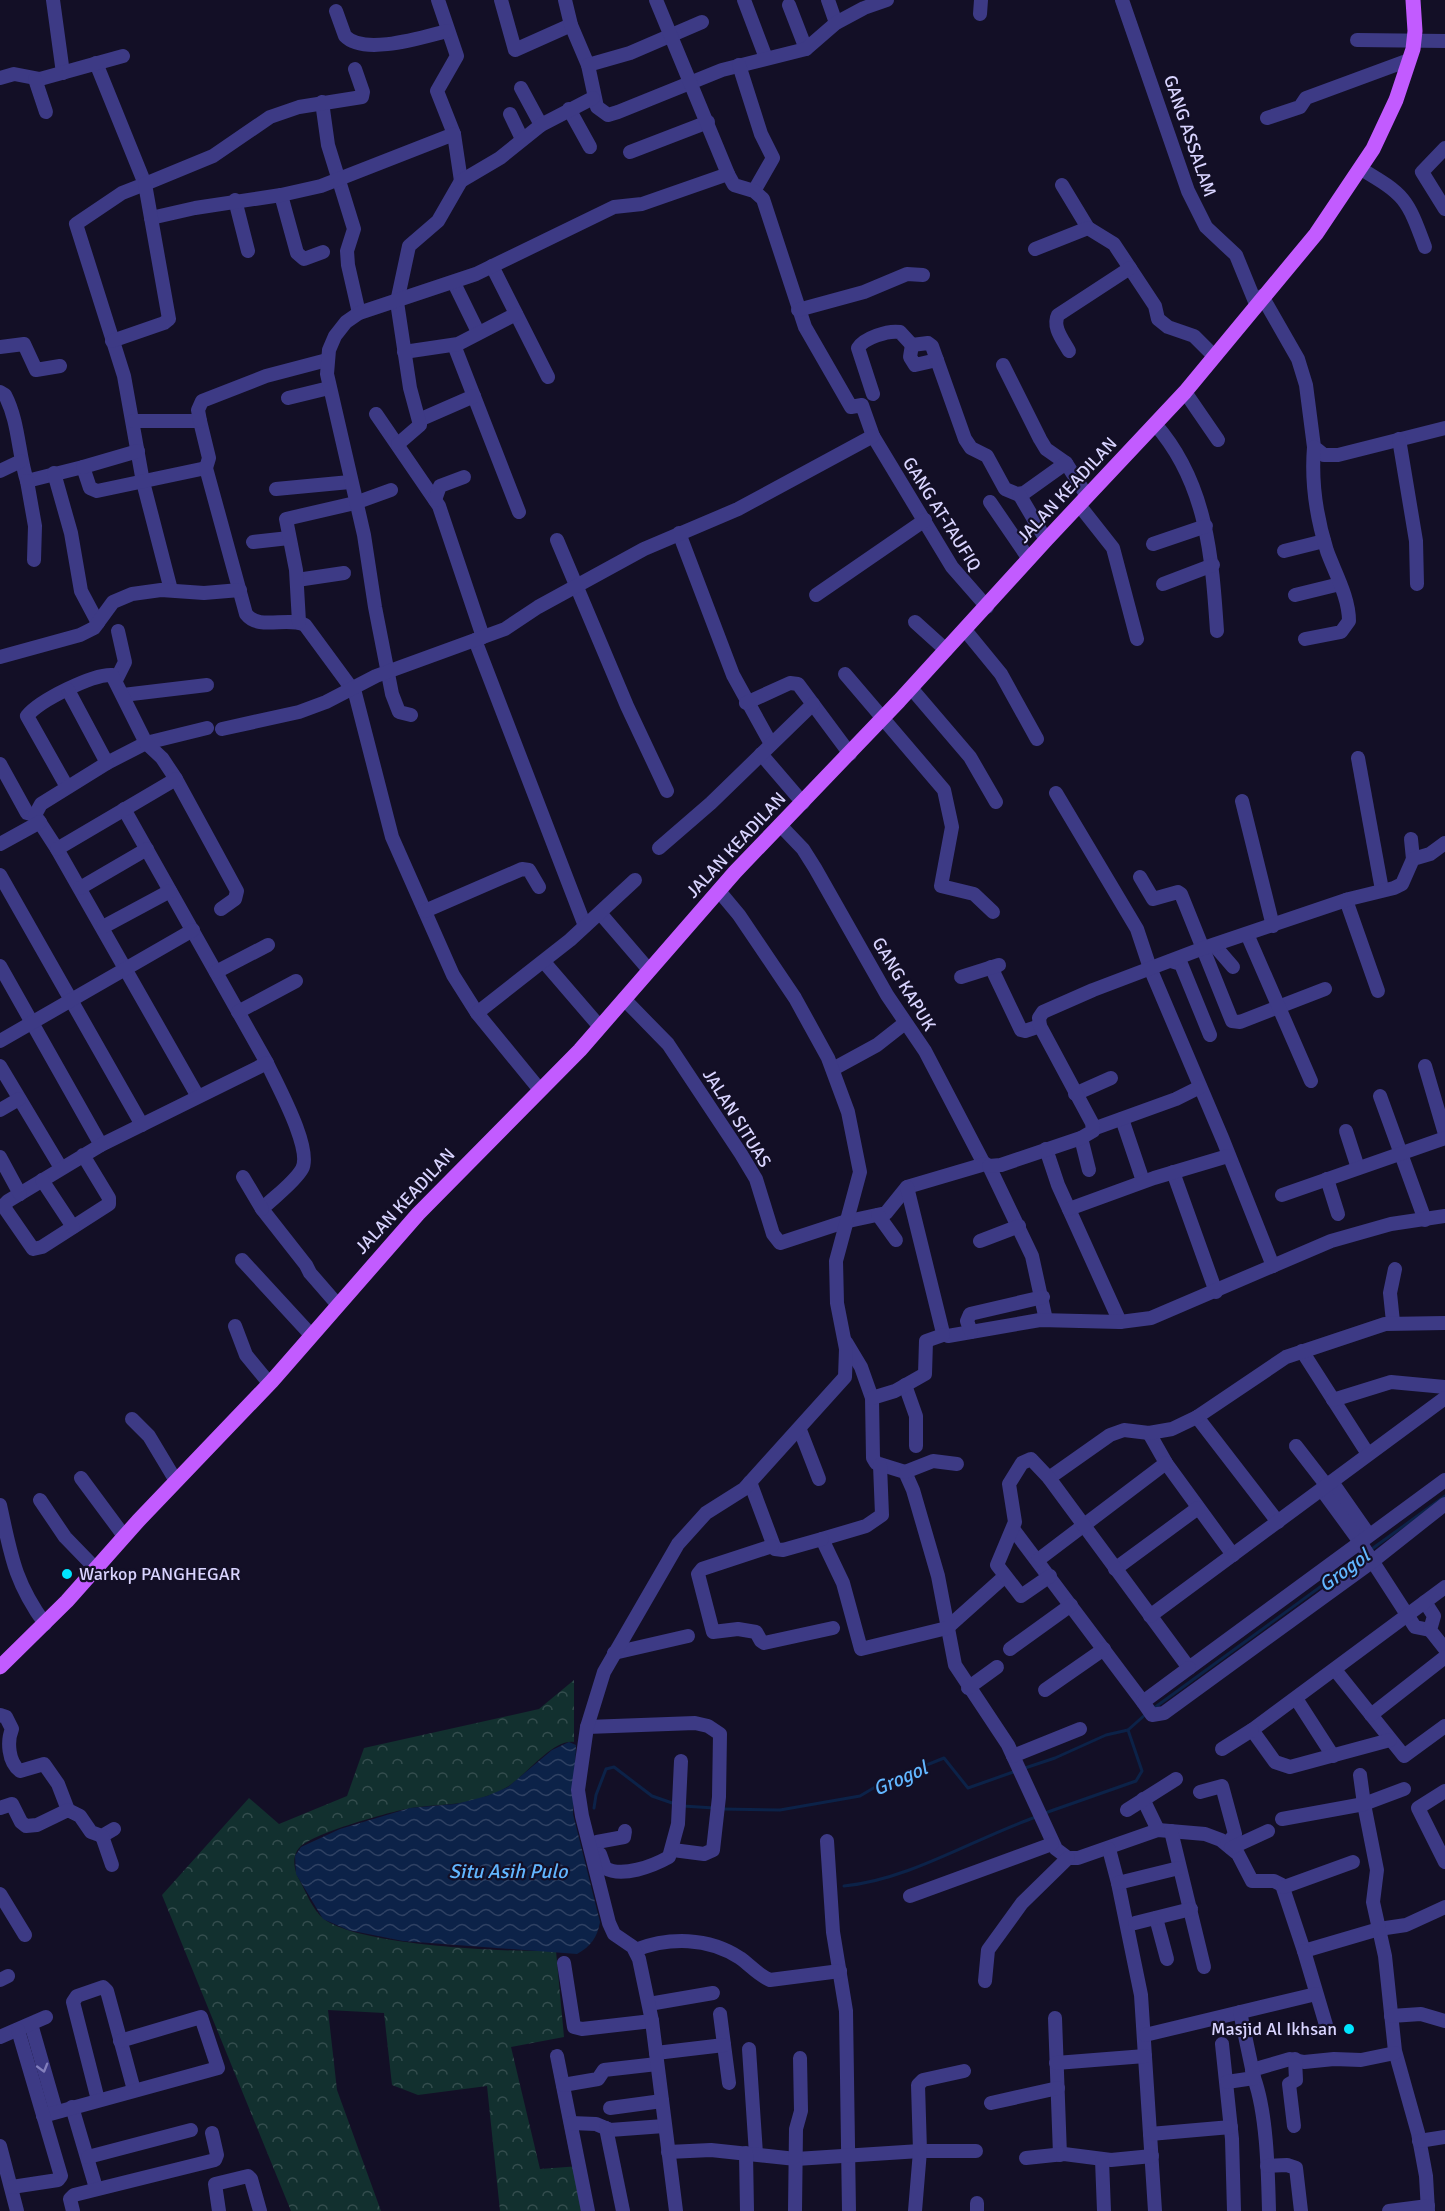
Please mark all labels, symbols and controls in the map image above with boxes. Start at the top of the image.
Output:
street label: GANG ASSALAM [1159,72,1221,200]
street label: JALAN KEADILAN [1012,433,1122,547]
street label: GANG AT-TAUFIQ [898,453,986,575]
street label: JALAN KEADILAN [681,788,791,902]
street label: GANG KAPUK [868,933,941,1035]
street label: JALAN SITUAS [698,1065,776,1171]
street label: JALAN KEADILAN [350,1144,460,1258]
water label: Grogol [1314,1542,1376,1597]
place label: Warkop PANGHEGAR [79,1563,241,1585]
marker: Warkop PANGHEGAR [60,1567,74,1581]
water label: Grogol [869,1755,933,1801]
water label: Situ Asih Pulo [449,1859,569,1884]
place label: Masjid Al Ikhsan [1211,2018,1337,2040]
marker: Masjid Al Ikhsan [1342,2022,1356,2036]
one-way arrow [36,2062,48,2073]

